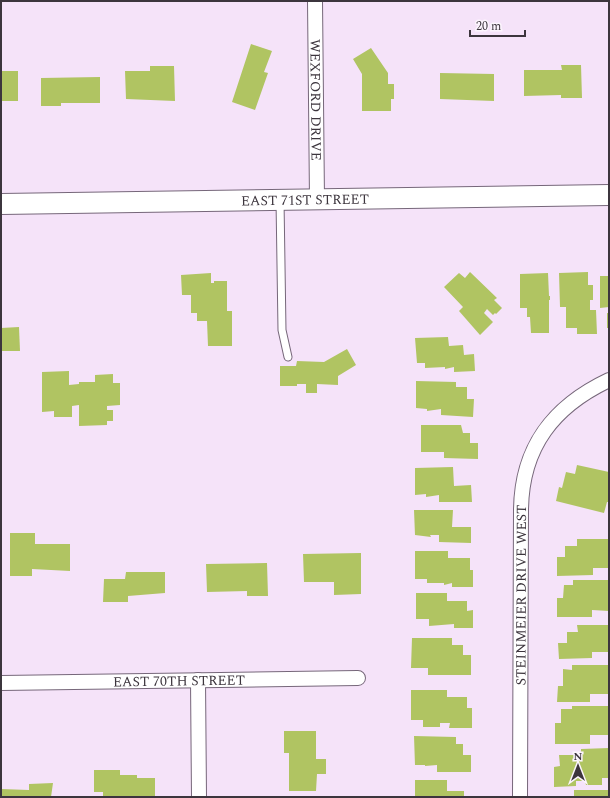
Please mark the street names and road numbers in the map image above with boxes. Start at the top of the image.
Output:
street label: WEXFORD DRIVE [304,39,327,161]
street label: EAST 71ST STREET [241,189,369,211]
street label: STEINMEIER DRIVE WEST [510,504,532,686]
street label: EAST 70TH STREET [113,670,245,692]

